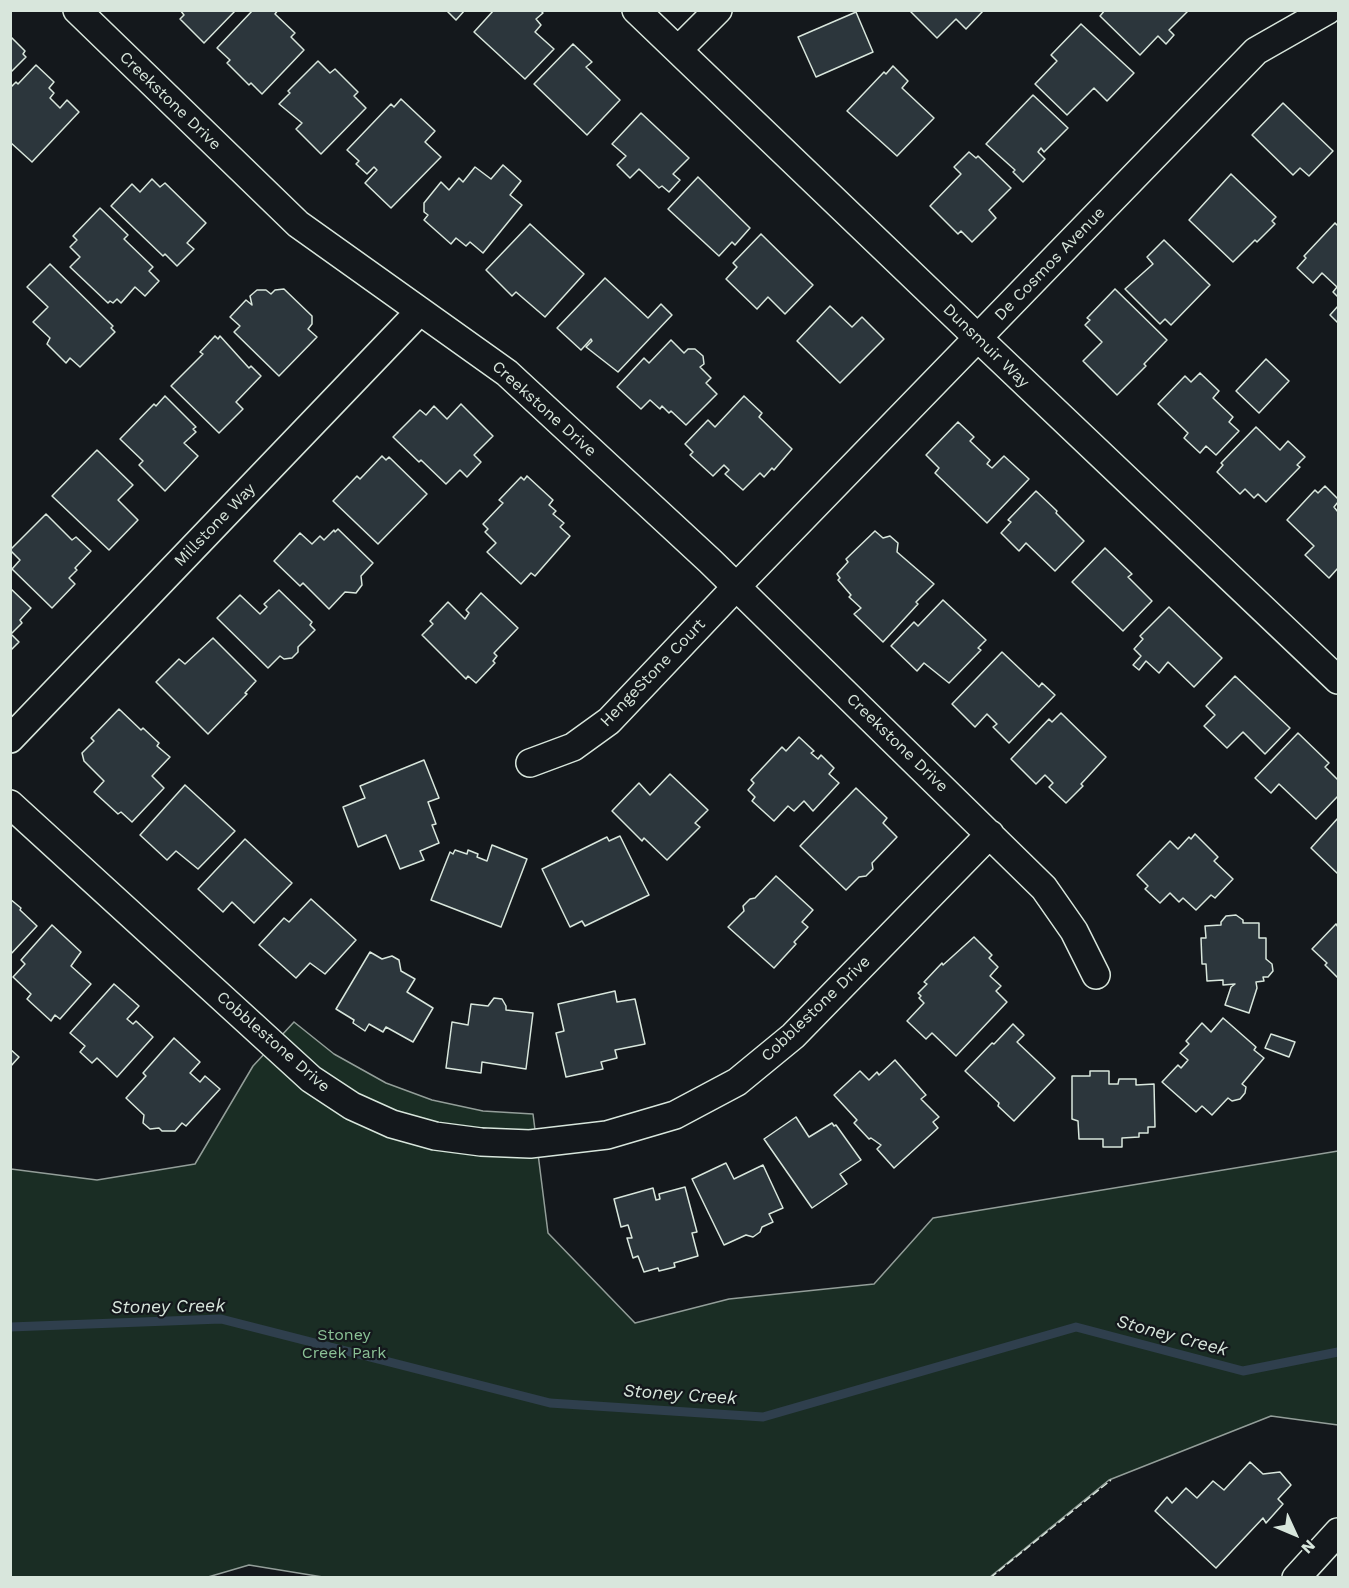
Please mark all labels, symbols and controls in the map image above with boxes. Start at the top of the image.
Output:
street label: Creekstone Drive [115,48,225,154]
street label: De Cosmos Avenue [991,203,1109,325]
street label: Dunsmuir Way [939,300,1033,392]
street label: Creekstone Drive [488,357,600,461]
street label: Millstone Way [170,479,260,571]
street label: HengeStone Court [597,615,709,731]
street label: Creekstone Drive [842,690,952,796]
street label: Cobblestone Drive [758,952,874,1066]
street label: Cobblestone Drive [212,988,334,1096]
water label: Stoney Creek [111,1295,225,1319]
water label: Stoney Creek [1114,1311,1230,1361]
park label: Stoney Creek Park [302,1325,386,1363]
water label: Stoney Creek [622,1380,738,1410]
north arrow [1265,1504,1325,1564]
text: N [1297,1536,1319,1558]

